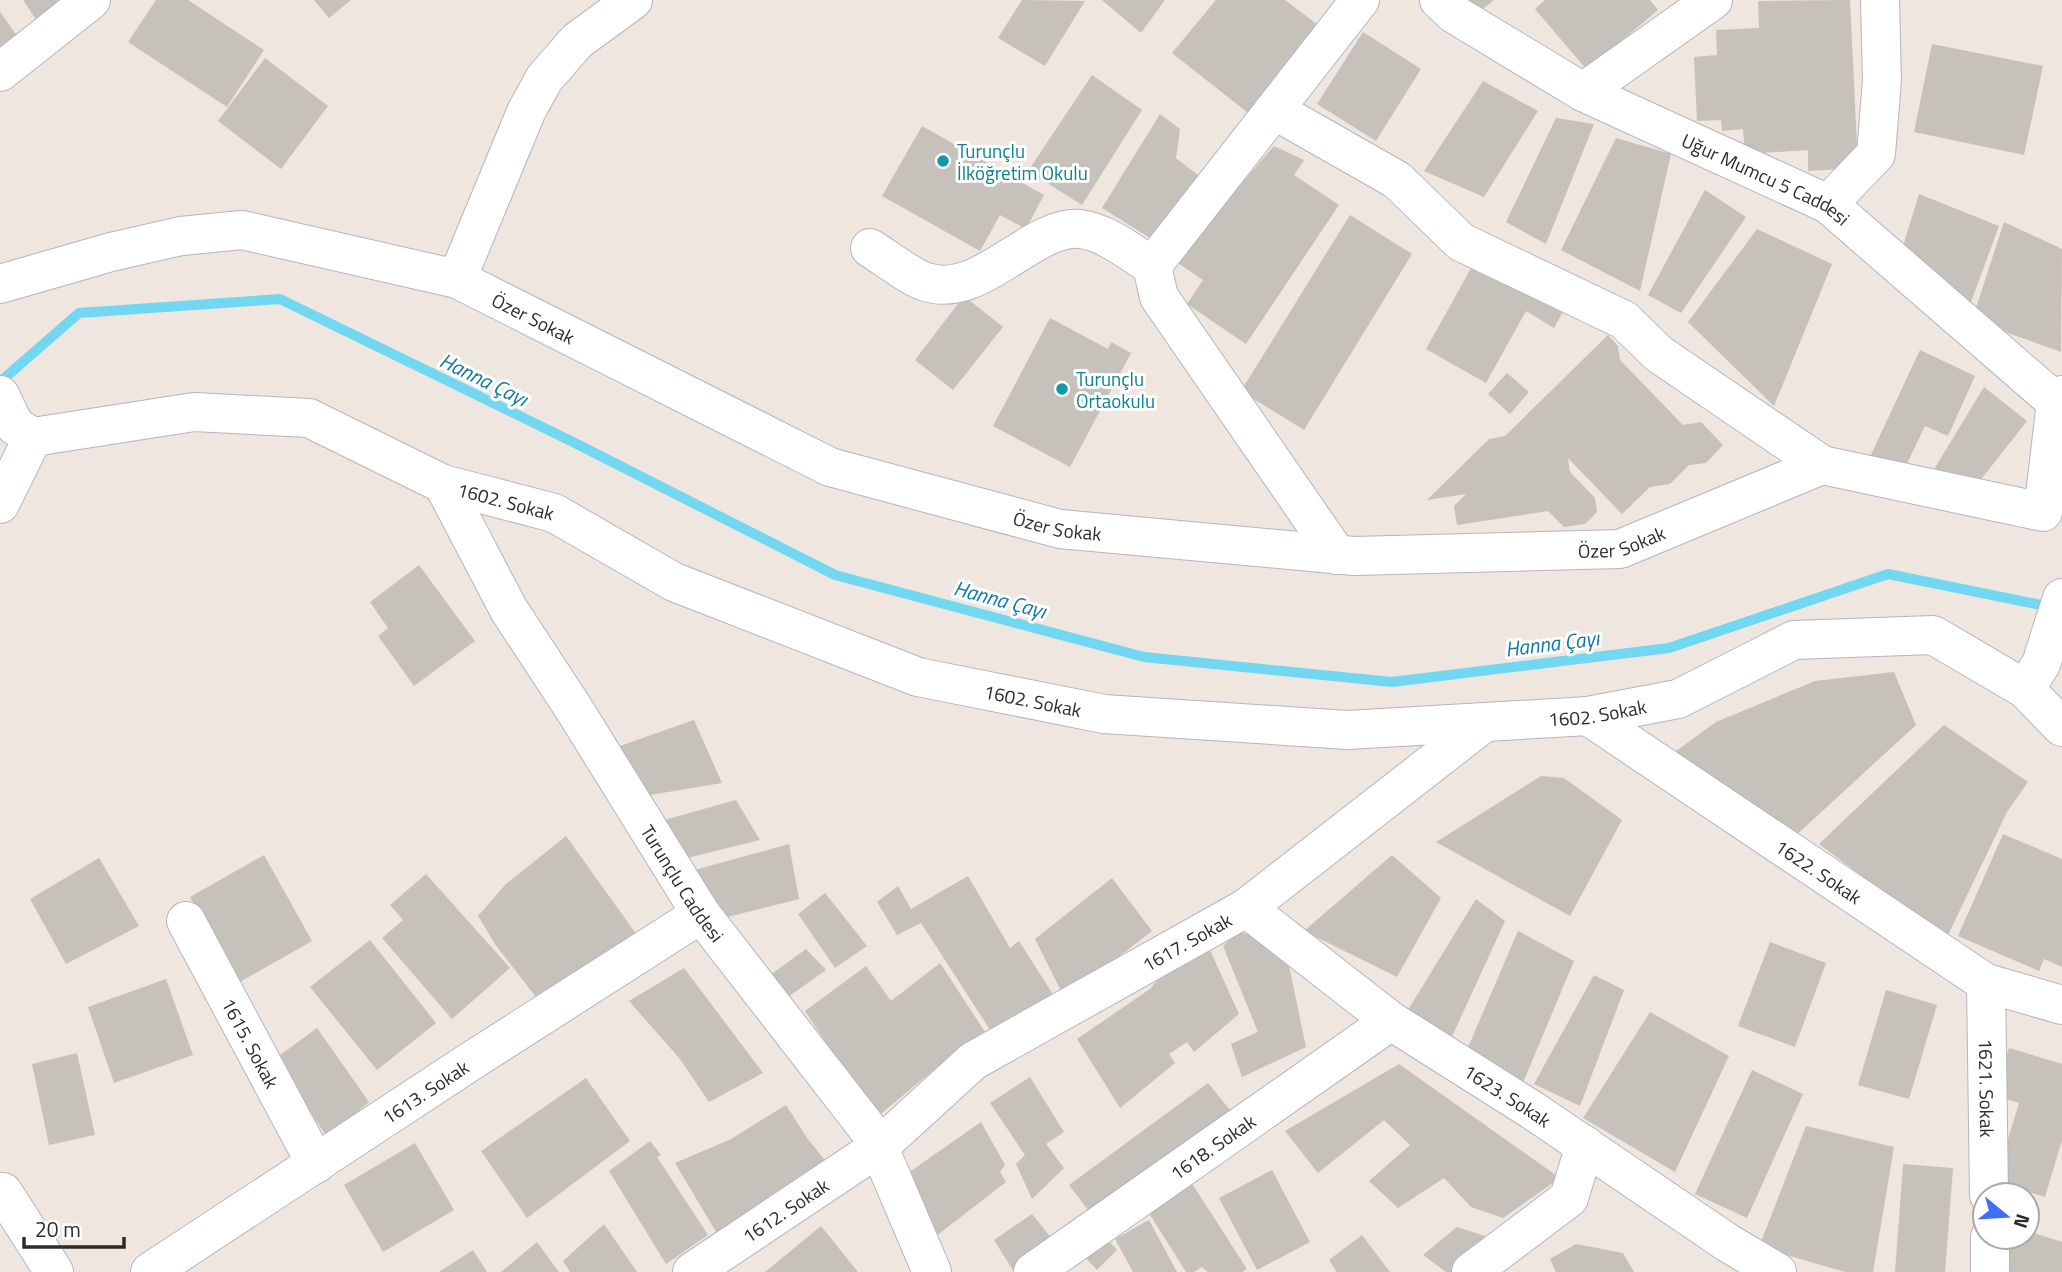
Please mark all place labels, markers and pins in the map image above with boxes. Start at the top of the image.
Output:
place label: Turunçlu İlköğretim Okulu [957,136,1088,187]
marker: Turunçlu İlköğretim Okulu [935,153,951,169]
place label: Turunçlu Ortaokulu [1076,364,1155,415]
marker: Turunçlu Ortaokulu [1054,381,1070,397]

